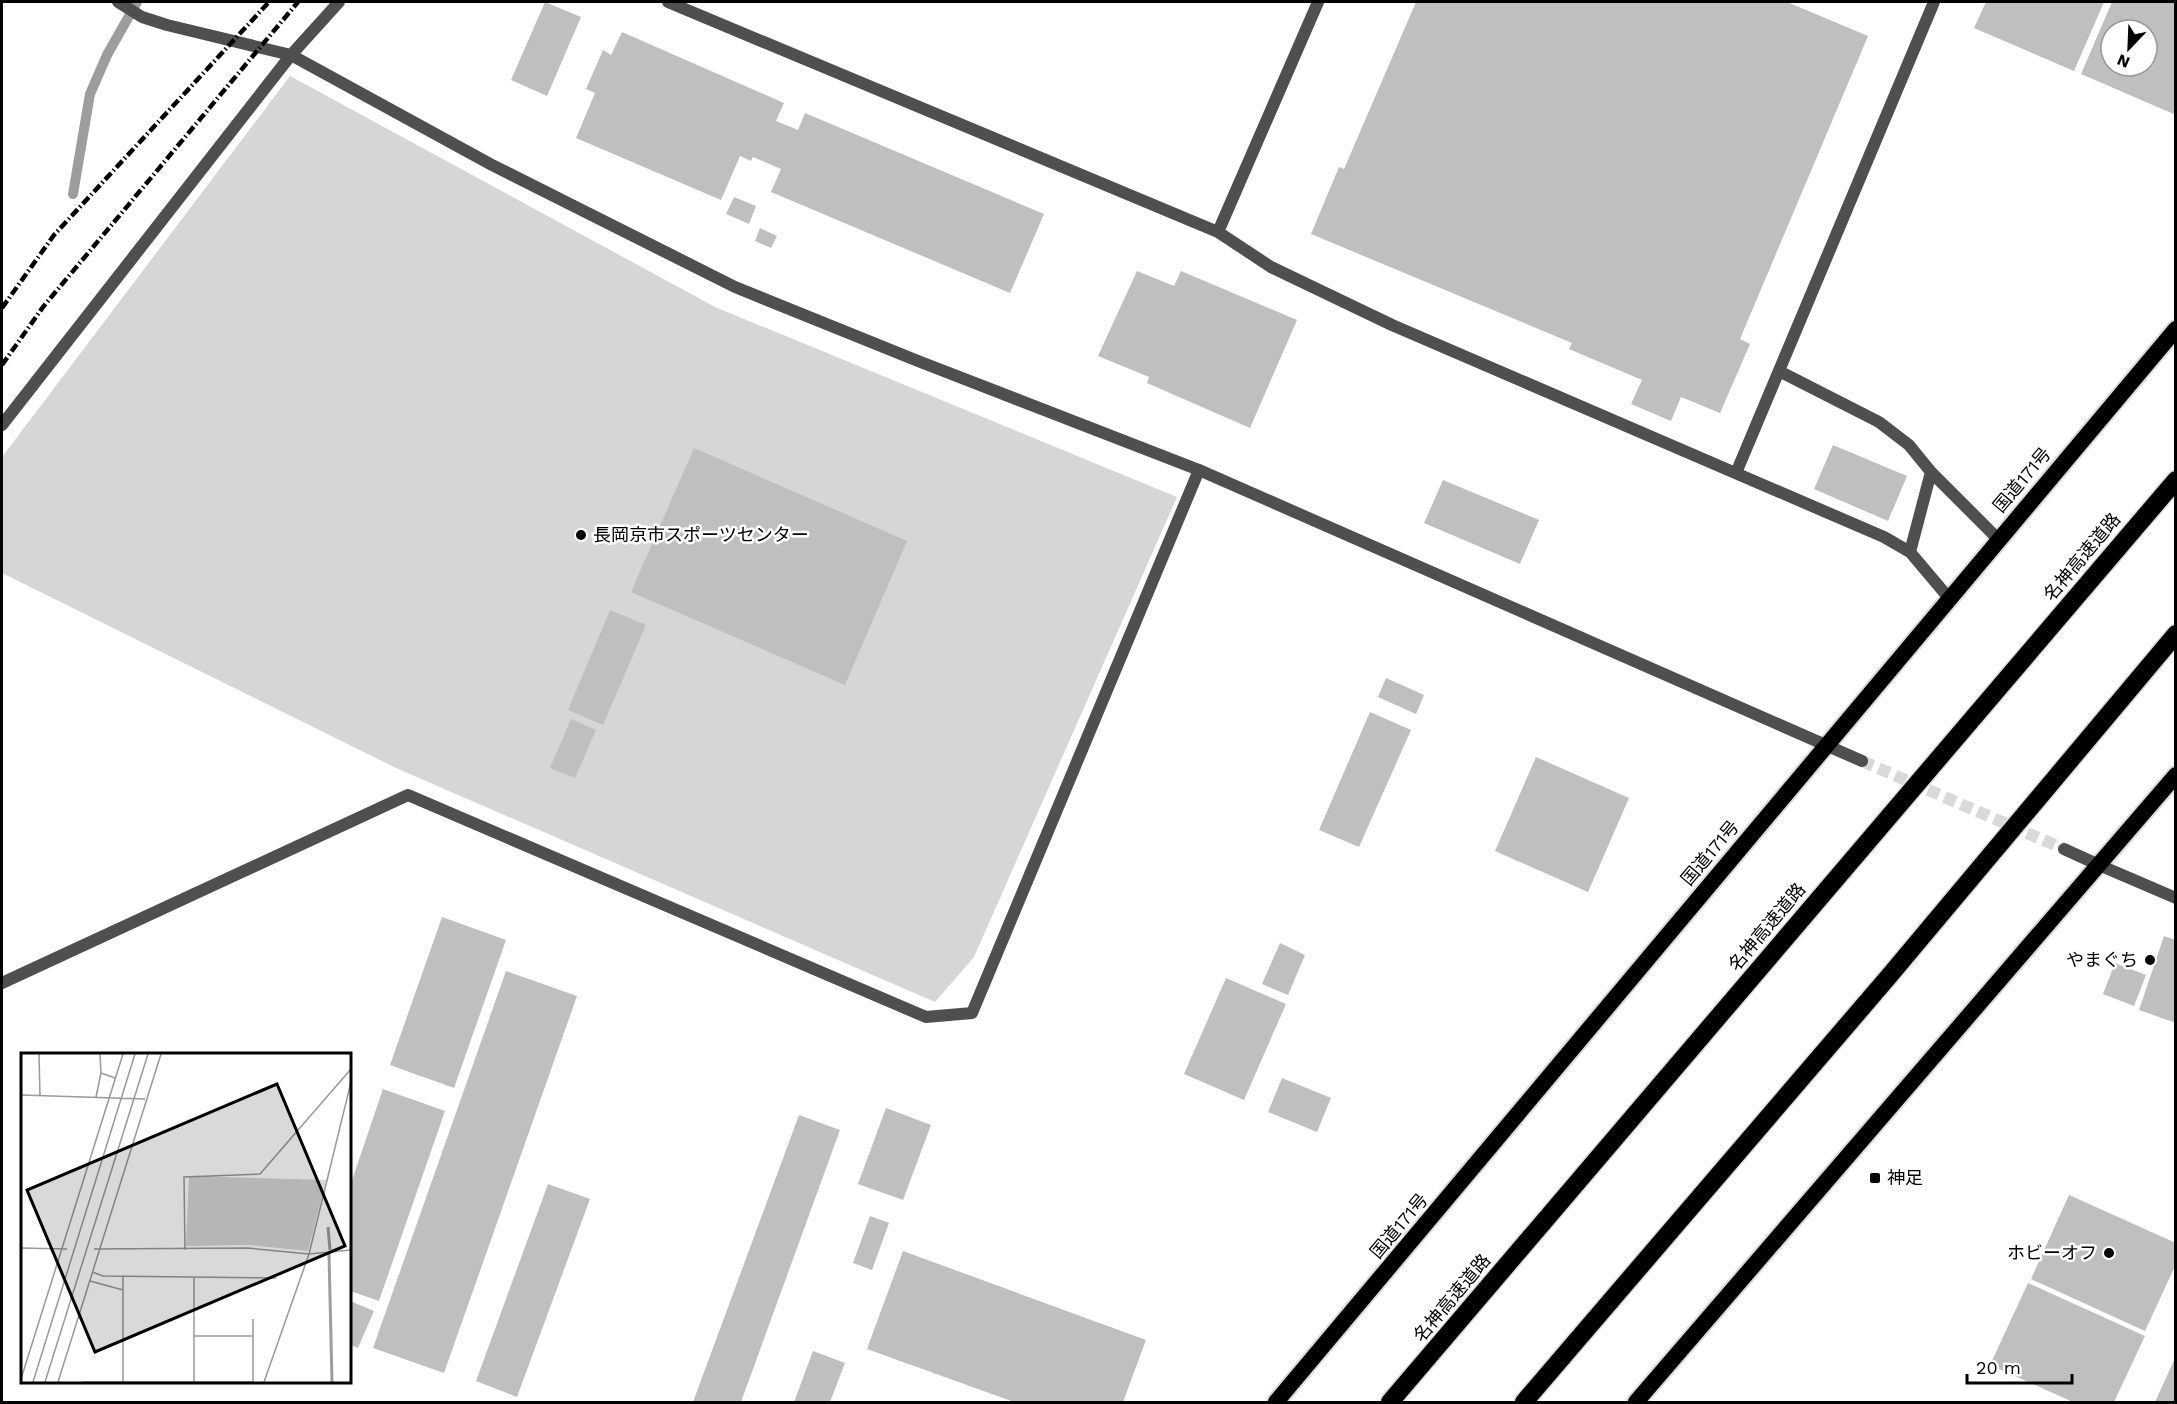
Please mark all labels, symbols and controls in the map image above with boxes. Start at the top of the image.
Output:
north arrow [2099,18,2159,78]
text: N [2114,50,2133,72]
street label: 国道171号 [1988,443,2055,516]
street label: 名神高速道路 [2039,509,2124,605]
place label: 長岡京市スポーツセンター [593,524,809,545]
marker: 長岡京市スポーツセンター [574,528,588,542]
street label: 国道171号 [1676,816,1743,889]
street label: 名神高速道路 [1724,879,1809,975]
place label: やまぐち [2066,949,2138,970]
marker: やまぐち [2143,953,2157,967]
inset map [21,1053,351,1383]
place label: 神足 [1887,1167,1923,1188]
marker: 神足 [1868,1171,1882,1185]
street label: 国道171号 [1365,1189,1432,1262]
place label: ホビーオフ [2007,1242,2097,1263]
marker: ホビーオフ [2102,1246,2116,1260]
street label: 名神高速道路 [1409,1250,1494,1346]
scale bar [1967,1347,2072,1385]
text: 20 m [1976,1357,2021,1378]

